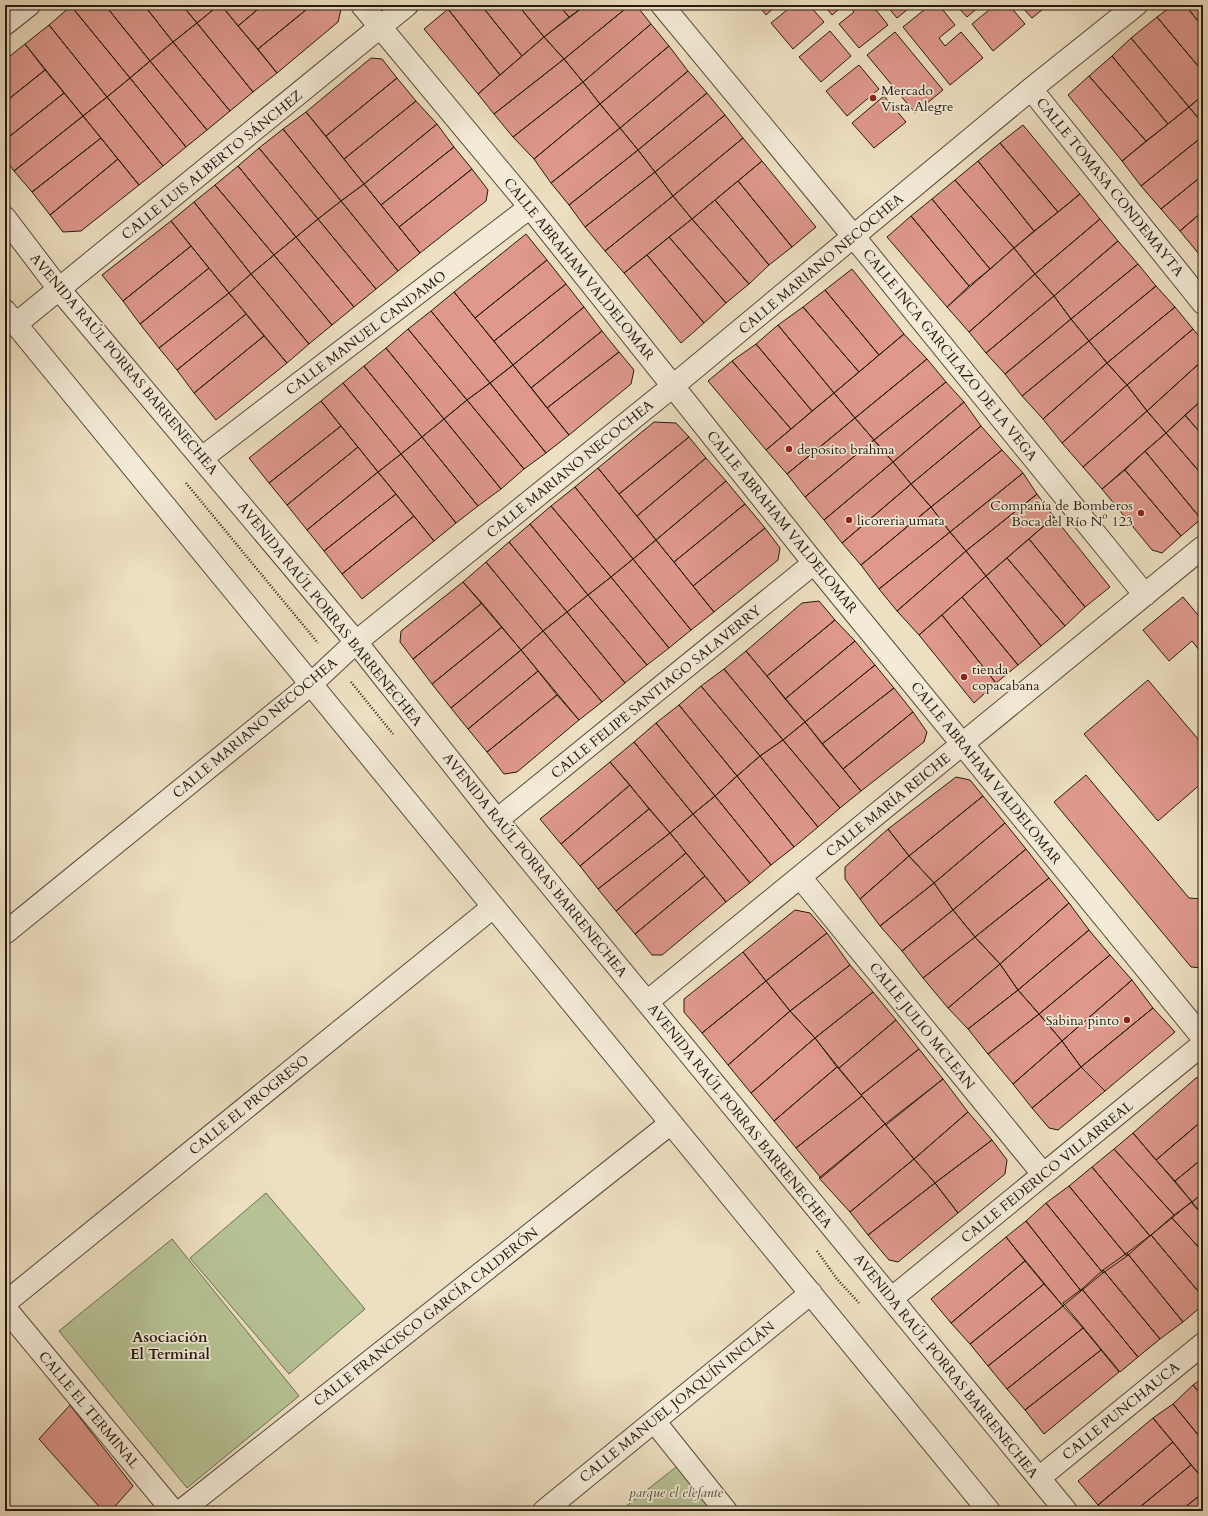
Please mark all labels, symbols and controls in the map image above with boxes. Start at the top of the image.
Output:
place label: Mercado Vista Alegre [881,81,953,116]
street label: CALLE LUIS ALBERTO SÁNCHEZ [117,86,307,244]
marker: Mercado Vista Alegre [868,93,878,103]
street label: CALLE TOMASA CONDEMAYTA [1032,94,1188,280]
street label: CALLE ABRAHAM VALDELOMAR [499,174,659,365]
street label: CALLE MARIANO NECOCHEA [735,189,907,339]
street label: CALLE INCA GARCILAZO DE LA VEGA [858,245,1042,465]
street label: AVENIDA RAÚL PORRAS BARRENECHEA [26,249,222,479]
street label: CALLE MANUEL CANDAMO [282,266,450,400]
street label: CALLE MARIANO NECOCHEA [483,396,658,542]
street label: CALLE ABRAHAM VALDELOMAR [702,427,862,618]
place label: deposito brahma [797,440,894,459]
marker: deposito brahma [784,444,794,454]
place label: Compañía de Bomberos Boca del Río Nº 123 [990,496,1133,531]
street label: AVENIDA RAÚL PORRAS BARRENECHEA [233,498,427,730]
marker: Compañía de Bomberos Boca del Río Nº 123 [1136,508,1146,518]
place label: licoreria umata [857,511,945,530]
marker: licoreria umata [844,515,854,525]
street label: CALLE FELIPE SANTIAGO SALAVERRY [547,601,766,783]
street label: CALLE MARIANO NECOCHEA [169,653,341,803]
place label: tienda copacabana [972,660,1039,695]
marker: tienda copacabana [959,672,969,682]
street label: CALLE ABRAHAM VALDELOMAR [906,678,1066,869]
street label: CALLE MARÍA REICHE [822,748,955,861]
street label: AVENIDA RAÚL PORRAS BARRENECHEA [438,749,632,981]
street label: CALLE JULIO MCLEAN [865,959,979,1093]
street label: AVENIDA RAÚL PORRAS BARRENECHEA [643,1000,837,1232]
place label: Sabina pinto [1045,1011,1119,1030]
marker: Sabina pinto [1122,1015,1132,1025]
street label: CALLE EL PROGRESO [185,1051,313,1159]
street label: CALLE FEDERICO VILLARREAL [957,1096,1137,1247]
street label: CALLE FRANCISCO GARCÍA CALDERÓN [310,1223,542,1411]
street label: AVENIDA RAÚL PORRAS BARRENECHEA [849,1250,1043,1482]
street label: CALLE MANUEL JOAQUÍN INCLÁN [575,1317,779,1487]
district label: Asociación El Terminal [130,1327,211,1364]
street label: CALLE EL TERMINAL [34,1347,144,1473]
street label: CALLE PUNCHAUCA [1058,1358,1184,1464]
park label: parque el elefante [628,1483,723,1502]

